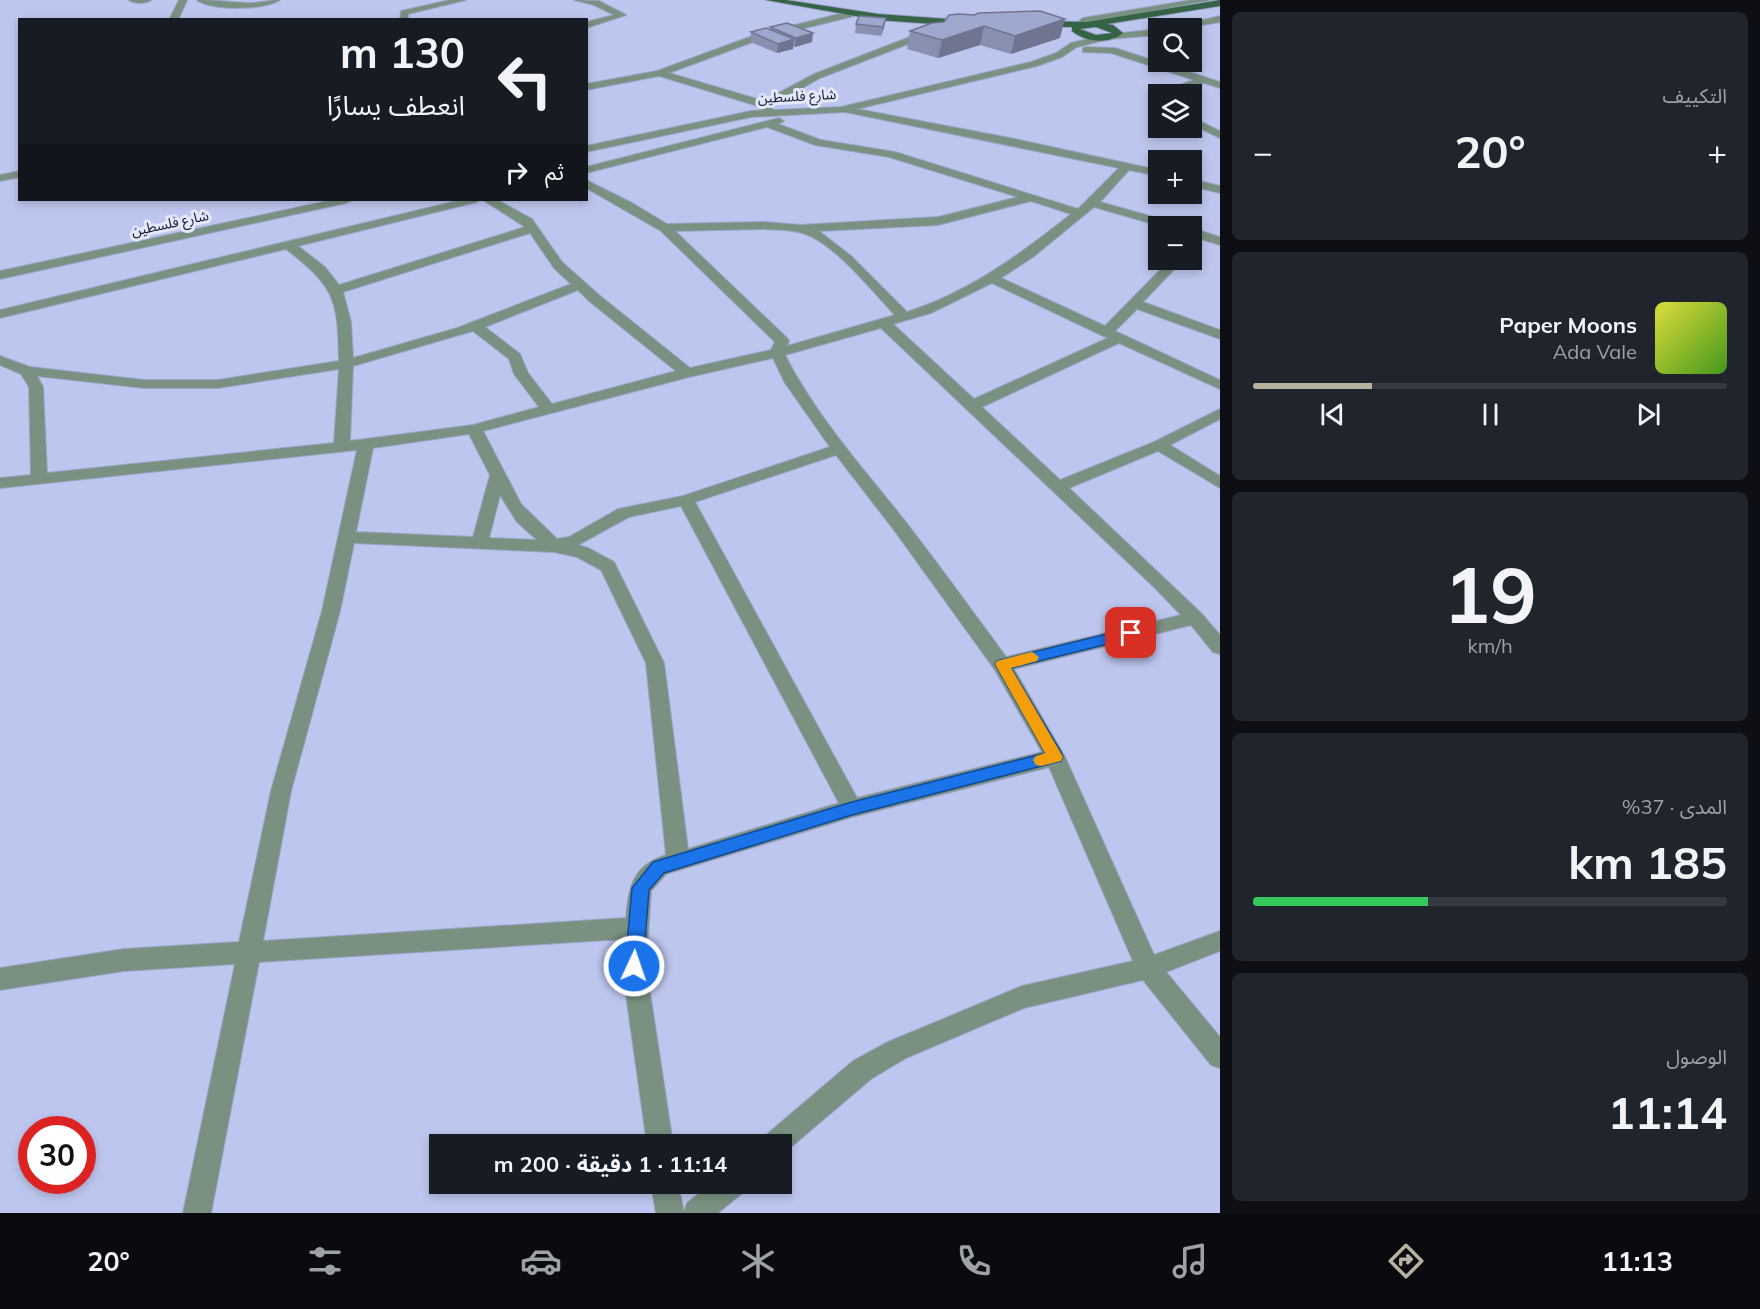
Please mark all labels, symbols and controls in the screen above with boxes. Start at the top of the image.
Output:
map controls [1148,18,1202,270]
button: search [1148,18,1202,72]
text: 130 m [340,26,465,79]
icon: left [486,42,564,120]
text: التكييف [1663,83,1727,108]
button: layers [1148,84,1202,138]
street label: شارع فلسطين [757,85,837,109]
text: انعطف يسارًا [327,88,465,122]
text: 20° [1454,123,1526,179]
text: − [1253,131,1273,172]
text: + [1707,131,1727,172]
button: + [1148,150,1202,204]
icon: right [500,156,533,189]
text: ثم [545,158,564,186]
street label: شارع فلسطين [130,206,211,242]
button: − [1148,216,1202,270]
text: Paper Moons [1499,311,1637,339]
text: Ada Vale [1553,339,1637,364]
icon: previous [1316,398,1349,431]
icon: pause [1474,398,1507,431]
icon: next [1632,398,1665,431]
text: 19 [1443,545,1537,643]
pin [1105,607,1156,658]
icon: arrive [1114,616,1147,649]
text: km/h [1467,633,1513,658]
text: المدى · 37% [1622,794,1727,819]
text: 185 km [1568,834,1727,890]
position arrow [602,934,666,998]
text: الوصول [1666,1044,1727,1069]
text: 11:14 [1608,1084,1727,1140]
speed limit sign: 30 [18,1116,96,1194]
text: 11:14 · 1 دقيقة · 200 m [494,1150,727,1178]
icon: filters [304,1240,346,1282]
icon: car [520,1240,562,1282]
icon: climate [737,1240,779,1282]
icon: phone [953,1240,995,1282]
icon: music [1169,1240,1211,1282]
icon: directions [1385,1240,1427,1282]
text: 20° [87,1244,130,1278]
text: 11:13 [1601,1244,1673,1278]

